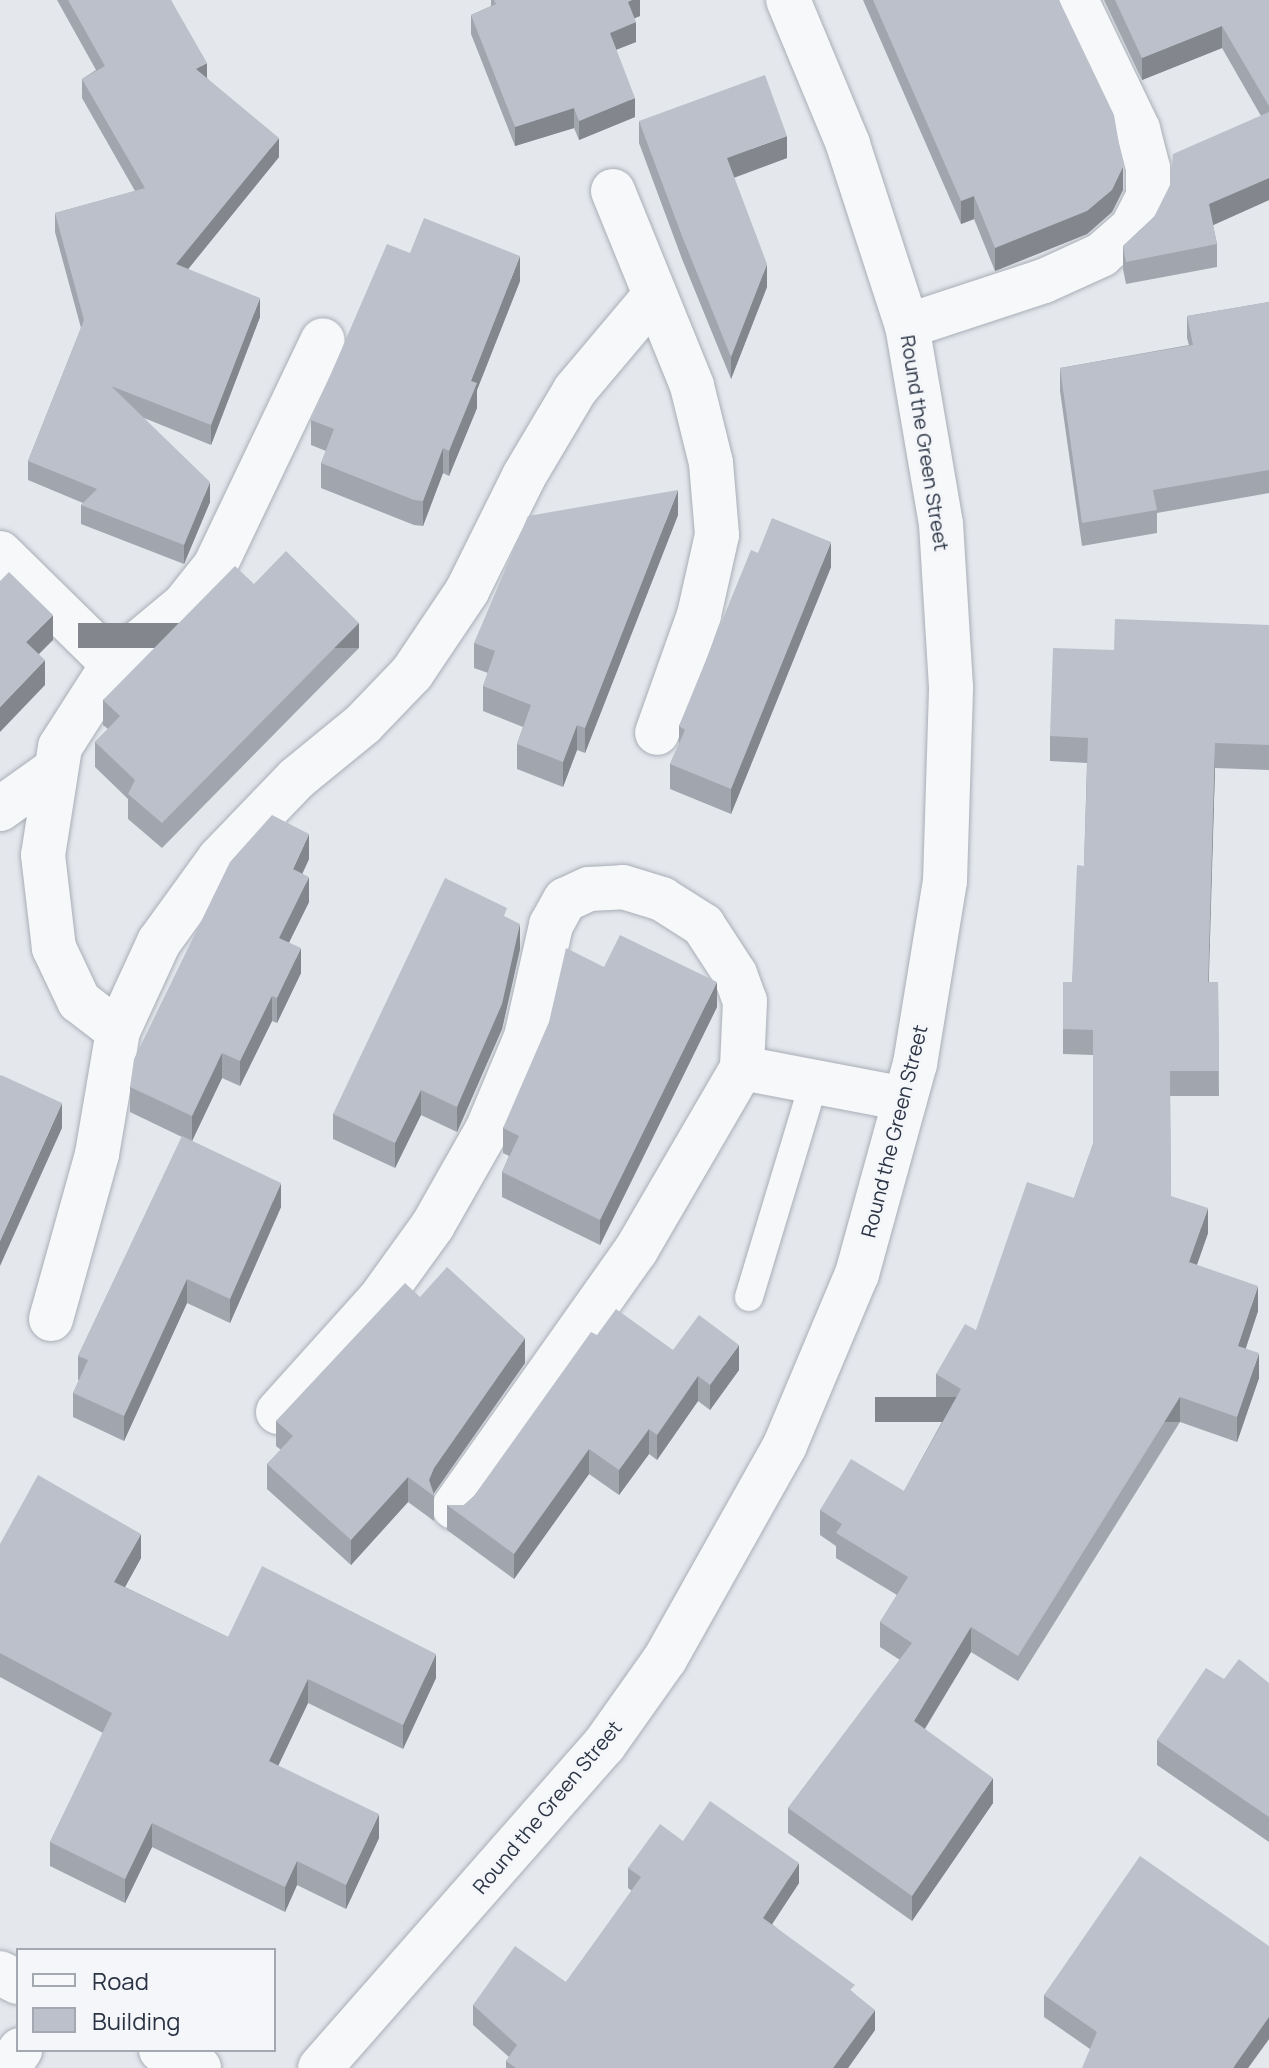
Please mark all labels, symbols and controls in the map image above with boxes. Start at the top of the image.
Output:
street label: Round the Green Street [896,333,954,553]
street label: Round the Green Street [856,1022,932,1240]
street label: Round the Green Street [468,1716,626,1898]
legend [16,1948,276,2052]
text: Road [92,1964,149,1997]
text: Building [92,2004,180,2037]

